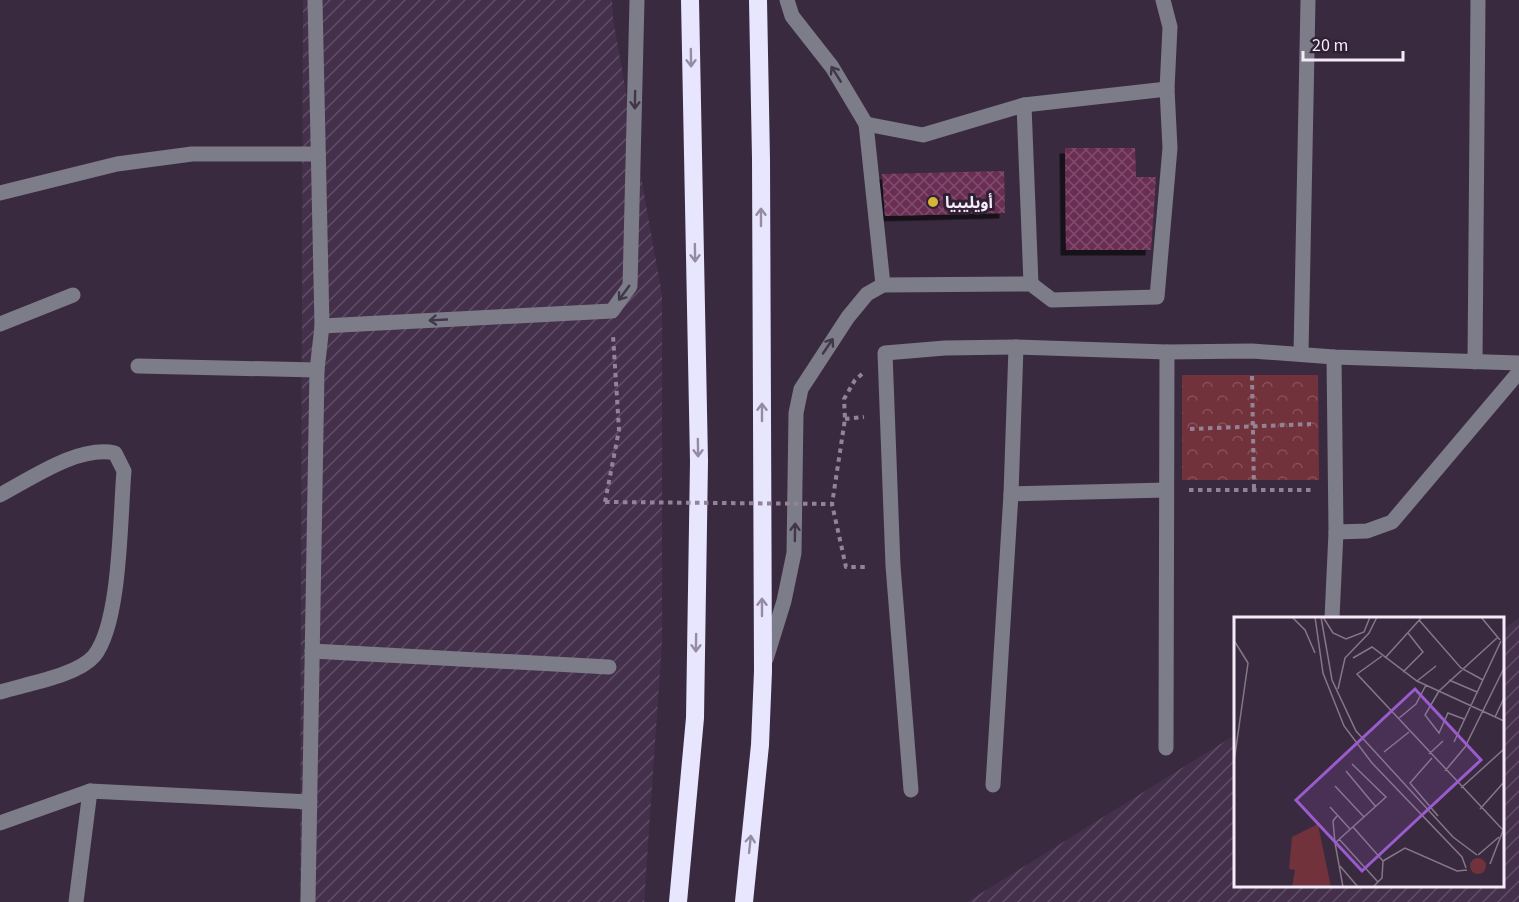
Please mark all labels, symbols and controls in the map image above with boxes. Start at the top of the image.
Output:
scale bar [1303,24,1404,62]
text: 20 m [1312,33,1348,58]
one-way arrow [685,48,697,68]
one-way arrow [829,66,841,83]
one-way arrow [629,90,641,110]
place label: أويليبيا [945,192,993,214]
marker: أويليبيا [926,195,940,209]
one-way arrow [755,208,767,228]
one-way arrow [689,243,701,263]
one-way arrow [618,285,630,301]
one-way arrow [429,314,449,325]
one-way arrow [822,338,834,354]
one-way arrow [756,403,768,423]
one-way arrow [693,438,704,458]
one-way arrow [789,523,801,543]
one-way arrow [756,598,768,618]
inset map [1234,617,1504,887]
one-way arrow [690,633,702,653]
one-way arrow [745,834,756,854]

